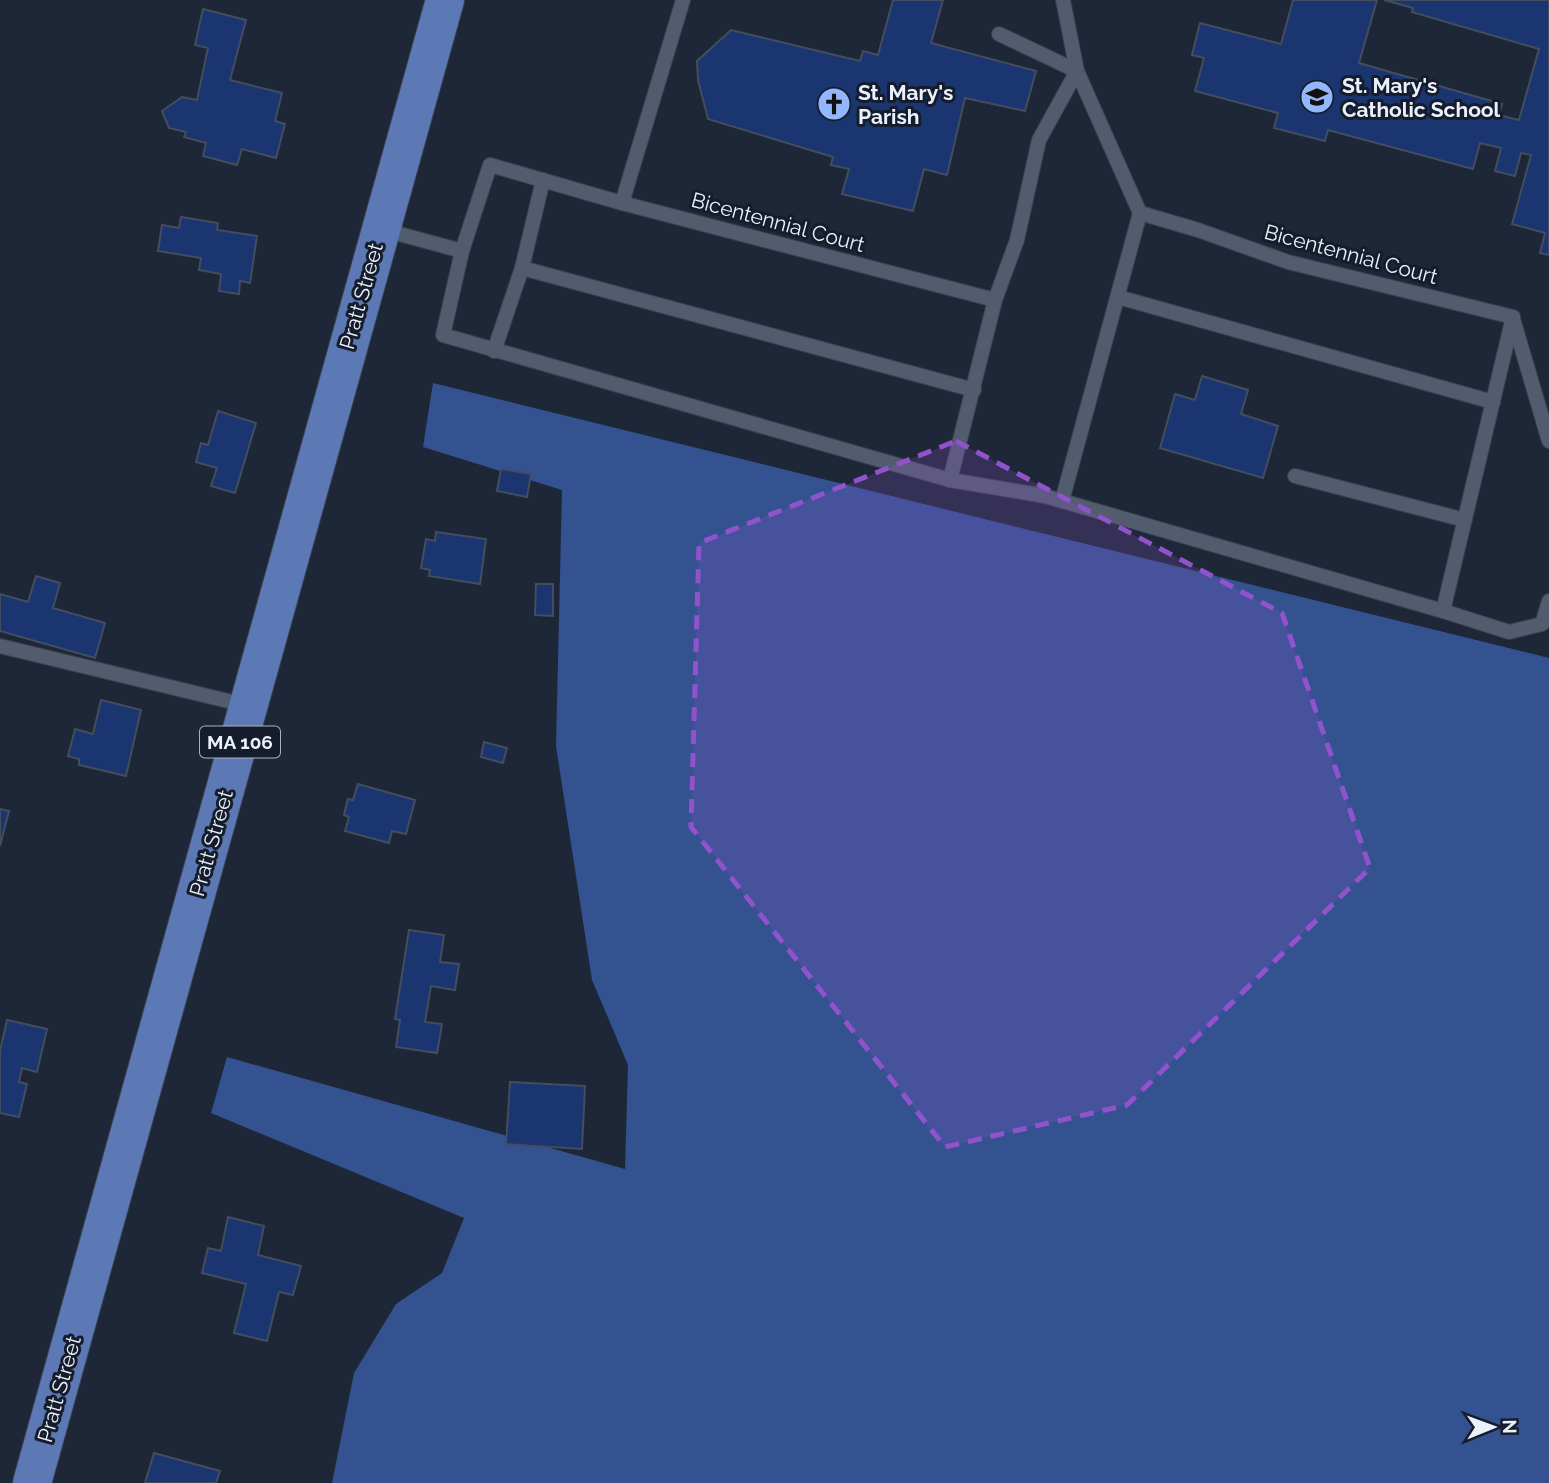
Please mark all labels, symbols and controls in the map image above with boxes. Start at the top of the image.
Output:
place label: St. Mary's Catholic School [1342,73,1501,122]
school or university icon: St. Mary's Catholic School [1298,78,1336,116]
place label: St. Mary's Parish [858,80,953,129]
church icon: St. Mary's Parish [815,85,853,123]
street label: Bicentennial Court [689,187,867,257]
street label: Bicentennial Court [1262,219,1440,289]
street label: Pratt Street [334,240,388,352]
road number: MA 106 [200,726,280,758]
street label: Pratt Street [184,787,238,899]
street label: Pratt Street [32,1333,86,1445]
north arrow [1458,1392,1528,1462]
text: N [1499,1419,1521,1434]

